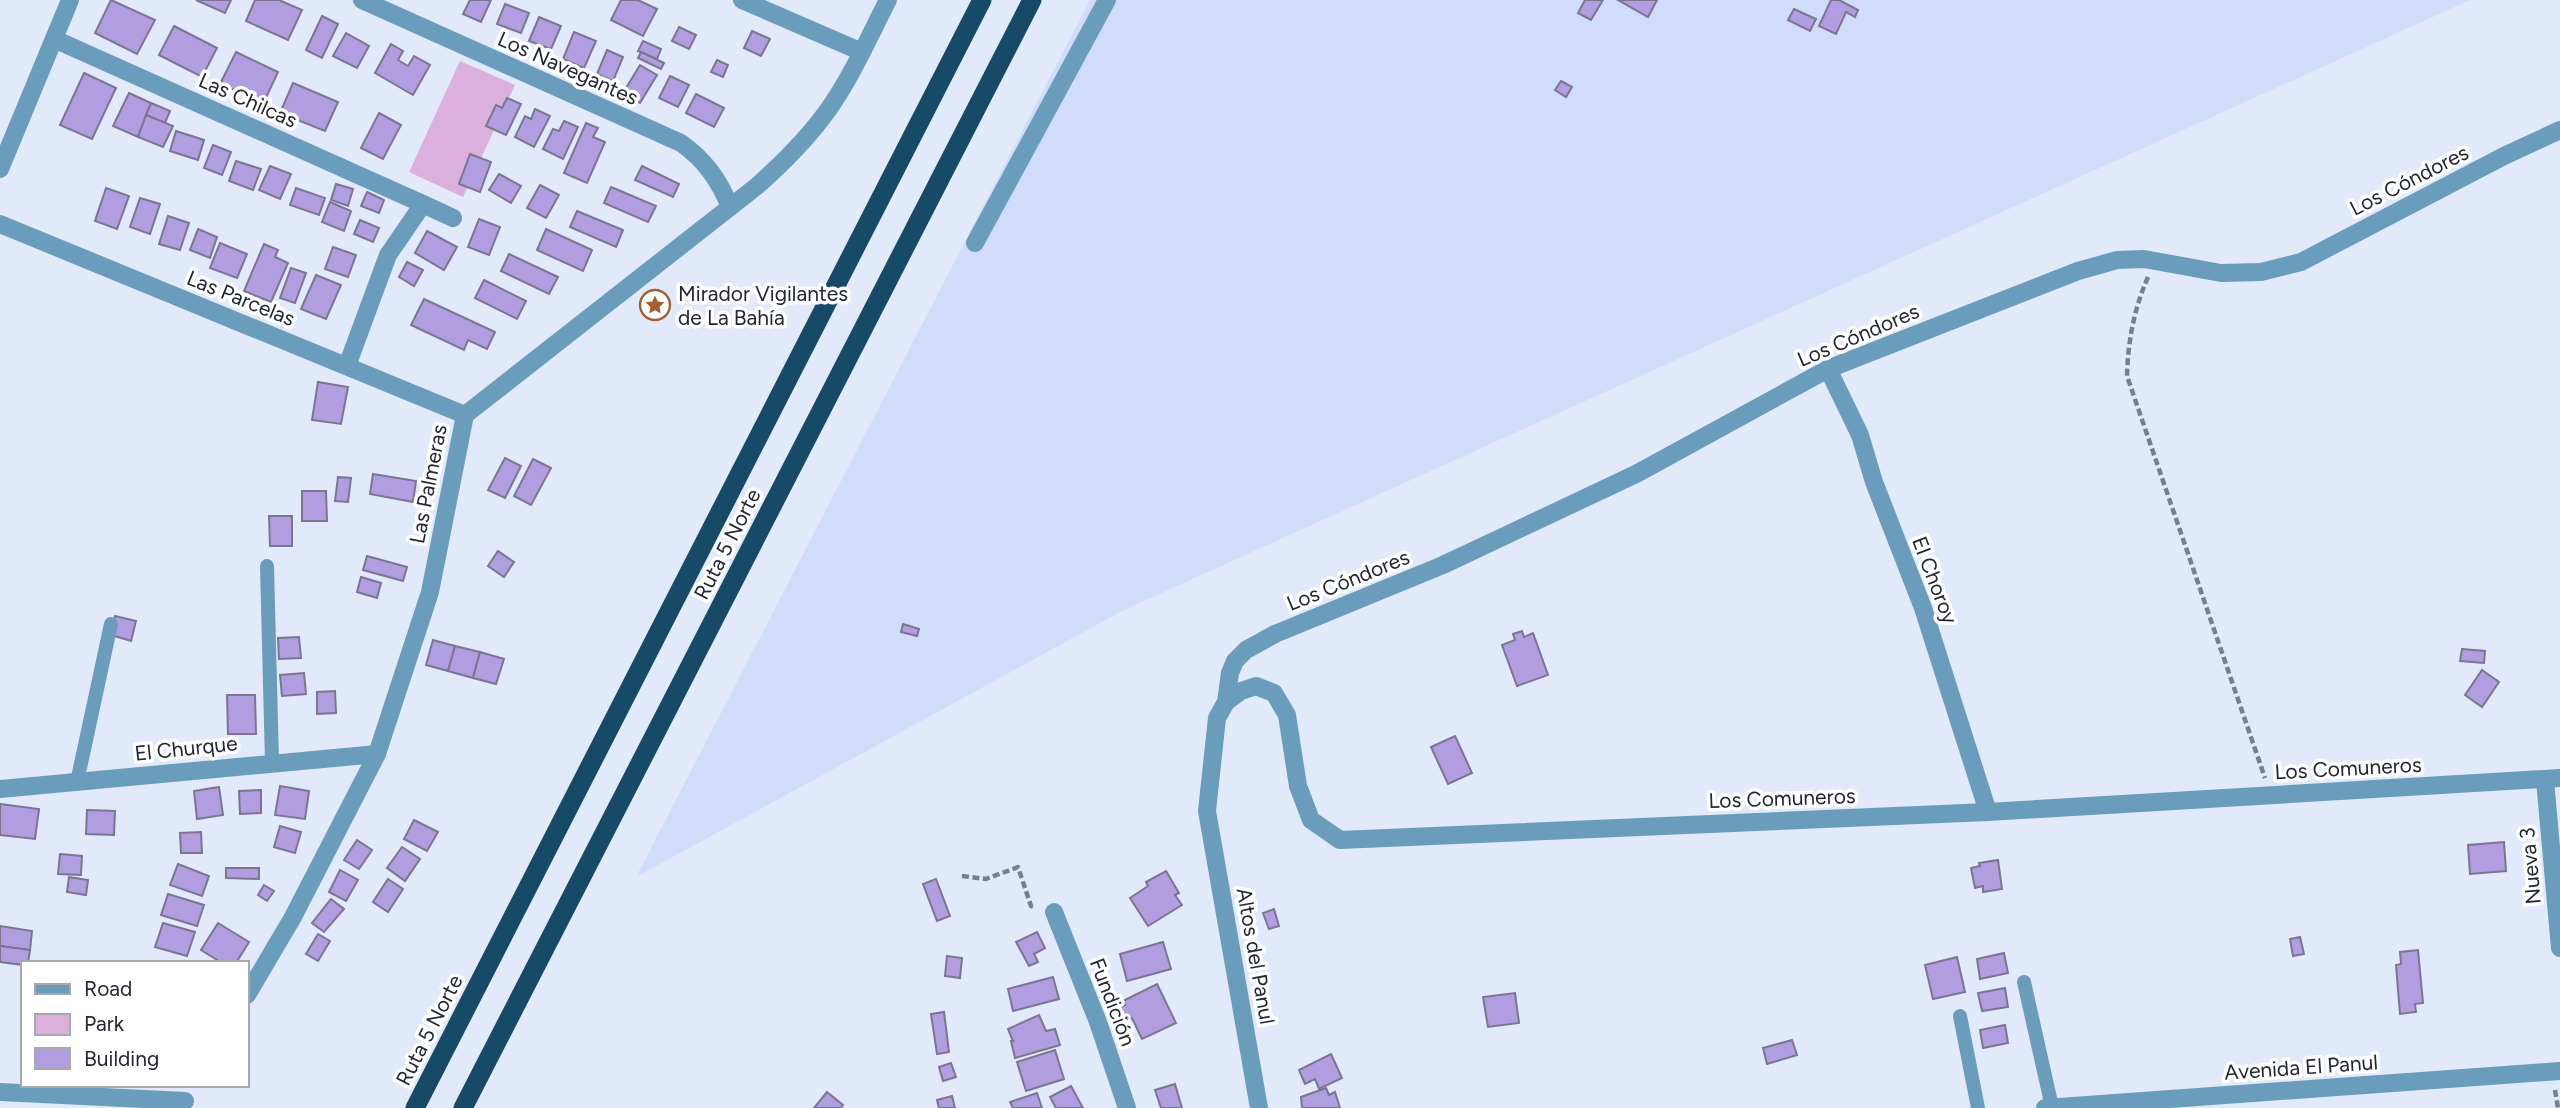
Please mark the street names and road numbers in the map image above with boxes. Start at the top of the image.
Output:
street label: Los Navegantes [494,26,642,110]
street label: Las Chilcas [195,67,301,133]
street label: Los Cóndores [2345,139,2473,221]
street label: Las Parcelas [183,265,299,331]
street label: Los Cóndores [1793,298,1923,372]
street label: Las Palmeras [404,422,452,546]
street label: Ruta 5 Norte [688,485,766,603]
street label: El Choroy [1907,533,1963,627]
street label: Los Cóndores [1283,544,1413,616]
street label: El Churque [133,730,239,766]
street label: Los Comuneros [2274,752,2422,784]
street label: Los Comuneros [1708,783,1856,813]
street label: Nueva 3 [2514,826,2546,906]
street label: Altos del Panul [1232,886,1280,1026]
street label: Fundición [1085,955,1141,1049]
street label: Ruta 5 Norte [390,971,468,1089]
street label: Avenida El Panul [2223,1049,2379,1085]

